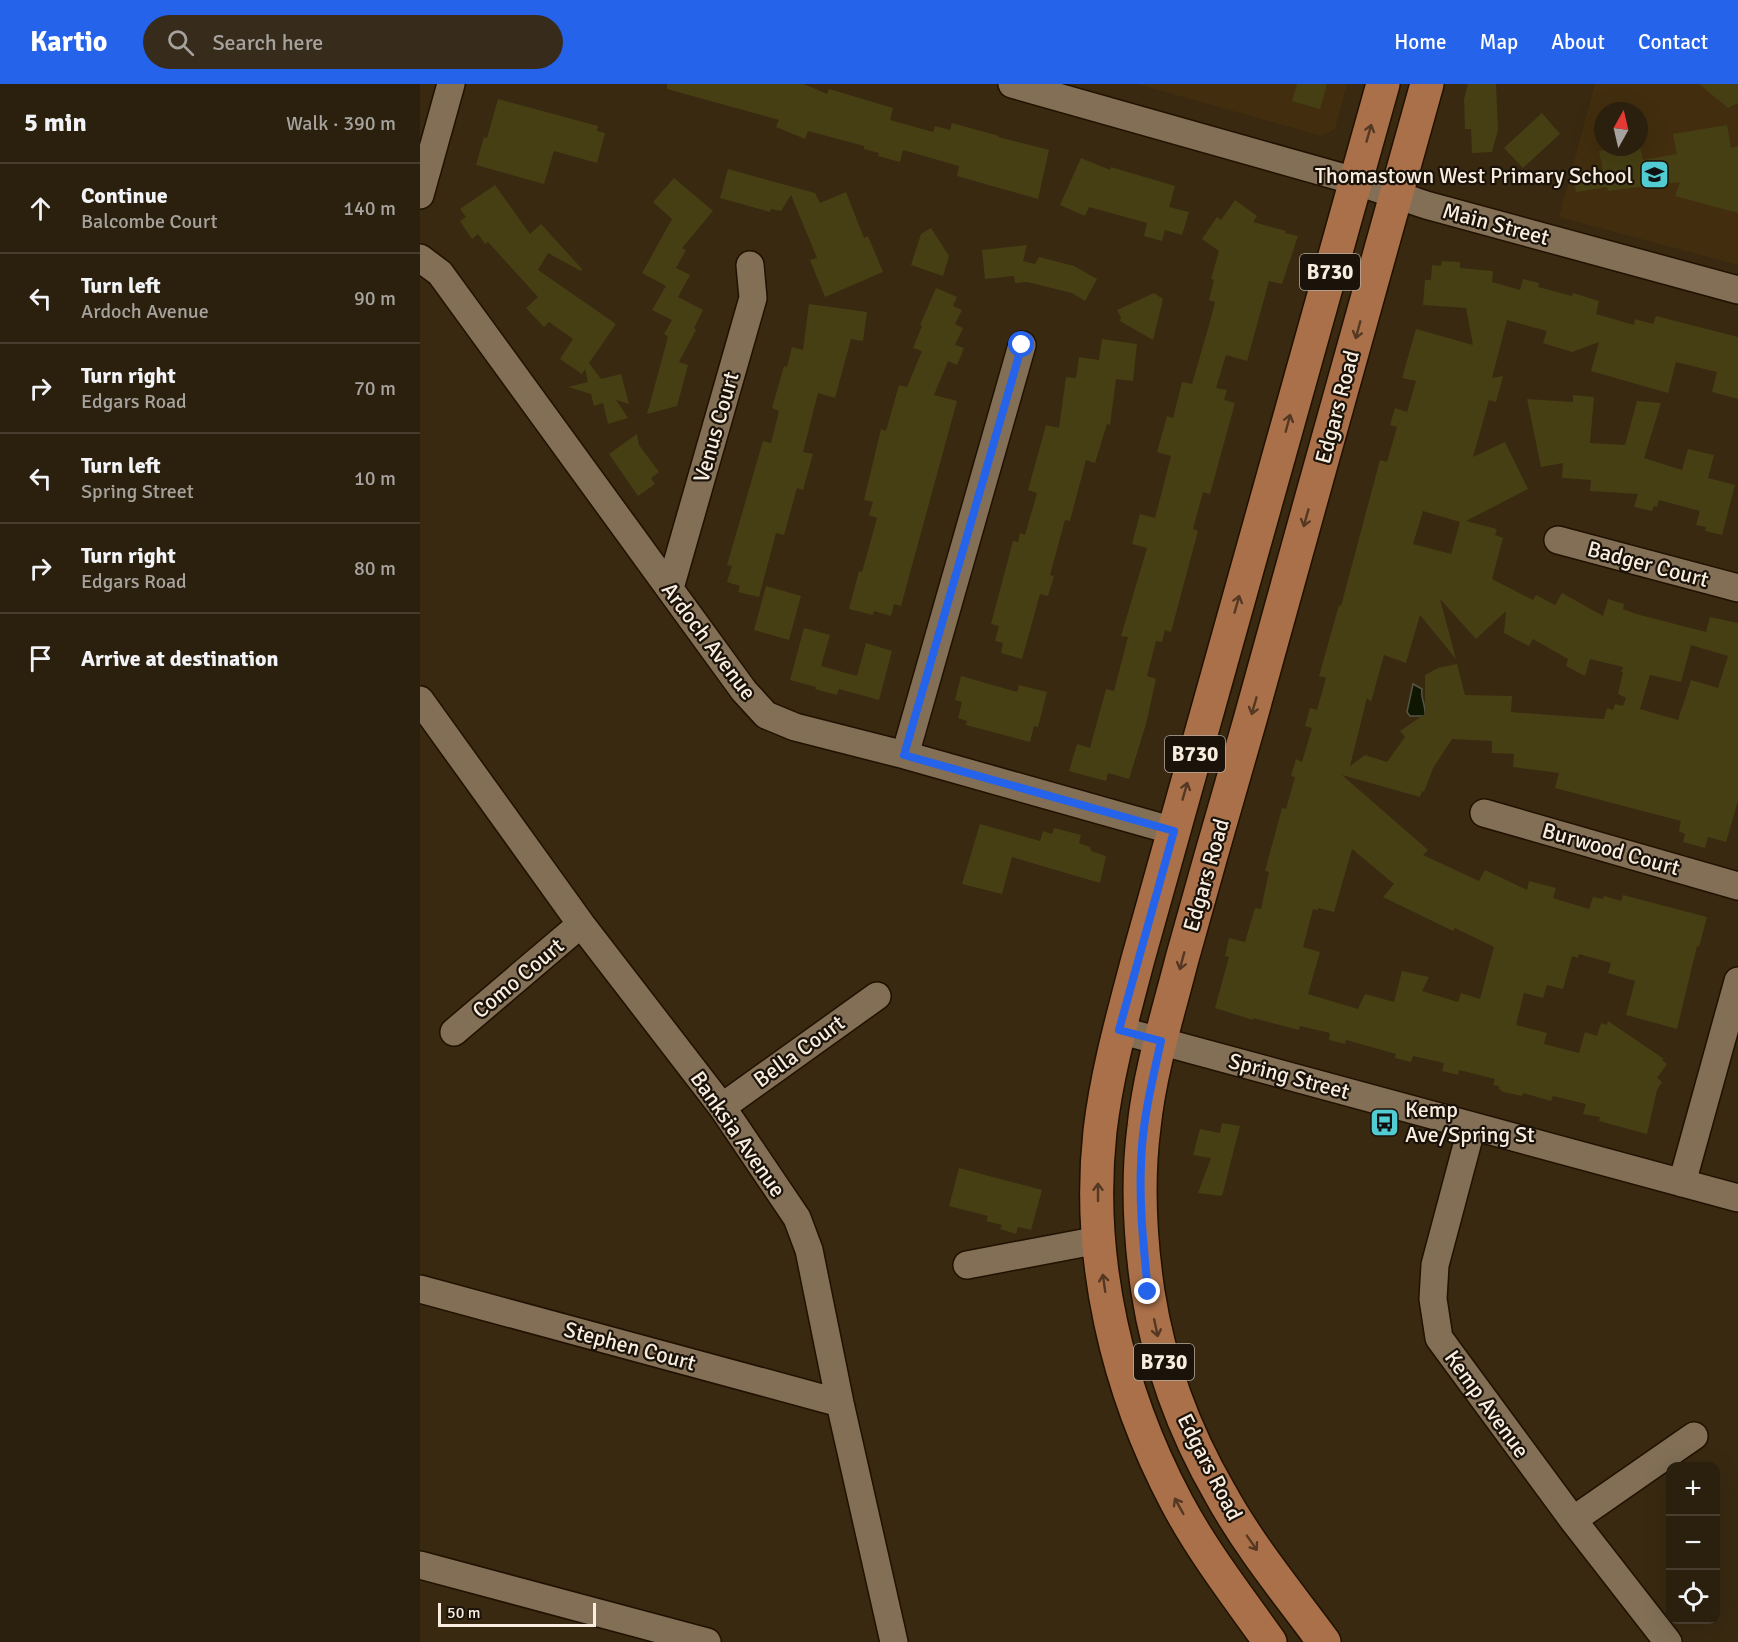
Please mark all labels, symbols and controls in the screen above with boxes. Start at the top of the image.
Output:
search box [143,15,563,69]
text: Kartio [30,25,107,59]
icon: search [164,26,197,59]
text: Search here [212,29,323,56]
text: Home [1394,29,1447,55]
text: Map [1480,29,1518,55]
text: About [1551,29,1605,55]
text: Contact [1638,29,1708,55]
north arrow [1594,102,1648,156]
text: 5 min [24,107,87,139]
text: Walk · 390 m [286,111,396,136]
one-way arrow [1364,124,1375,143]
school or university icon: Thomastown West Primary School [1638,159,1670,191]
place label: Thomastown West Primary School [1315,162,1633,189]
text: Continue [81,182,168,209]
icon: ahead [24,192,57,225]
text: 140 m [343,196,396,221]
street label: Main Street [1440,197,1552,251]
text: Balcombe Court [81,209,218,234]
road number: B730 [1300,254,1360,290]
text: Turn left [81,272,161,299]
icon: left [24,282,57,315]
text: 90 m [354,286,396,311]
text: Ardoch Avenue [81,299,209,324]
one-way arrow [1352,320,1363,339]
route start [1008,331,1034,357]
street label: Edgars Road [1309,347,1365,467]
text: Turn right [81,362,176,389]
street label: Venus Court [687,368,745,485]
icon: right [24,372,57,405]
text: 70 m [354,376,396,401]
text: Edgars Road [81,389,187,414]
one-way arrow [1283,414,1294,433]
text: Turn left [81,452,161,479]
icon: left [24,462,57,495]
text: 10 m [354,466,396,491]
text: Spring Street [81,479,194,504]
one-way arrow [1300,508,1311,527]
street label: Badger Court [1584,535,1712,593]
text: Turn right [81,542,176,569]
icon: right [24,552,57,585]
text: 80 m [354,556,396,581]
text: Edgars Road [81,569,187,594]
street label: Ardoch Avenue [656,577,762,705]
one-way arrow [1232,594,1244,613]
icon: arrive [24,642,57,675]
text: Arrive at destination [81,645,278,672]
one-way arrow [1247,696,1259,715]
road number: B730 [1165,736,1225,772]
one-way arrow [1180,782,1191,801]
street label: Edgars Road [1177,815,1235,935]
street label: Burwood Court [1539,816,1683,882]
street label: Como Court [467,932,570,1024]
one-way arrow [1175,951,1187,970]
street label: Bella Court [748,1009,850,1093]
street label: Spring Street [1226,1047,1353,1105]
street label: Banksia Avenue [685,1066,791,1202]
place label: Kemp Ave/Spring St [1405,1096,1535,1148]
bus stop icon: Kemp Ave/Spring St [1368,1106,1400,1138]
one-way arrow [1092,1183,1104,1203]
one-way arrow [1098,1274,1109,1294]
route end [1134,1278,1160,1304]
street label: Stephen Court [561,1315,699,1377]
one-way arrow [1151,1318,1162,1337]
road number: B730 [1134,1344,1194,1380]
street label: Kemp Avenue [1439,1345,1535,1463]
street label: Edgars Road [1172,1409,1248,1525]
map controls [1666,1462,1720,1624]
button: + [1666,1462,1720,1516]
one-way arrow [1173,1498,1184,1516]
button: − [1666,1516,1720,1570]
one-way arrow [1246,1534,1258,1550]
button: locate [1666,1570,1720,1624]
scale bar [438,1600,596,1628]
text: 50 m [447,1603,481,1623]

